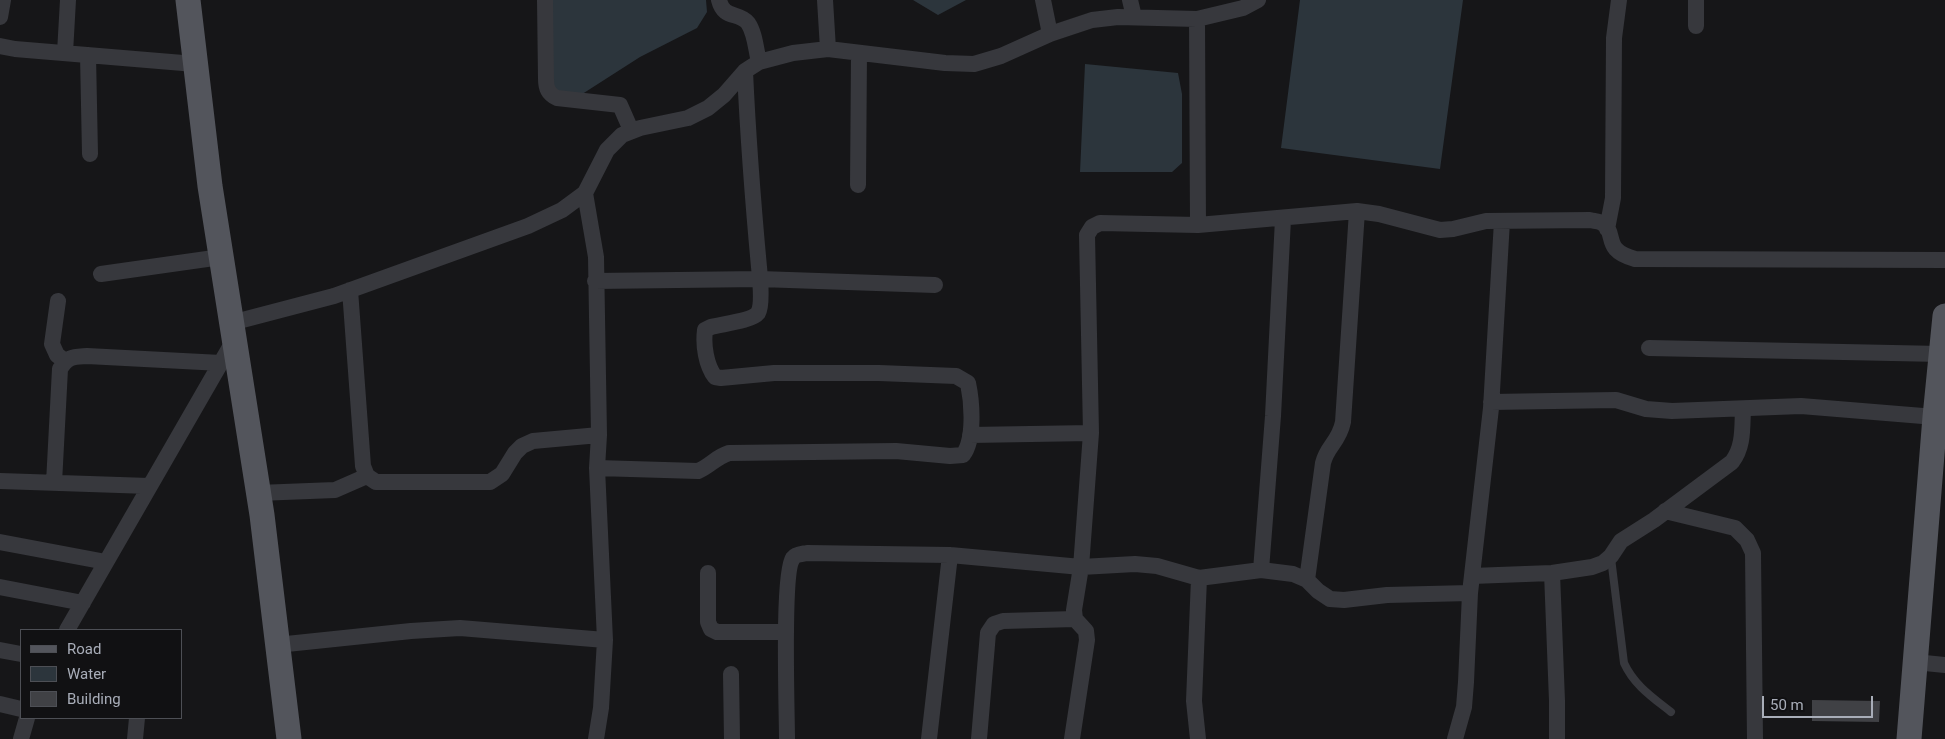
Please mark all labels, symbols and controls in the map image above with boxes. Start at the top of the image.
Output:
legend [20,629,182,719]
text: Road [67,640,101,658]
text: Water [67,665,106,683]
scale bar [1765,686,1876,718]
text: Building [67,690,121,708]
text: 50 m [1770,696,1804,714]

